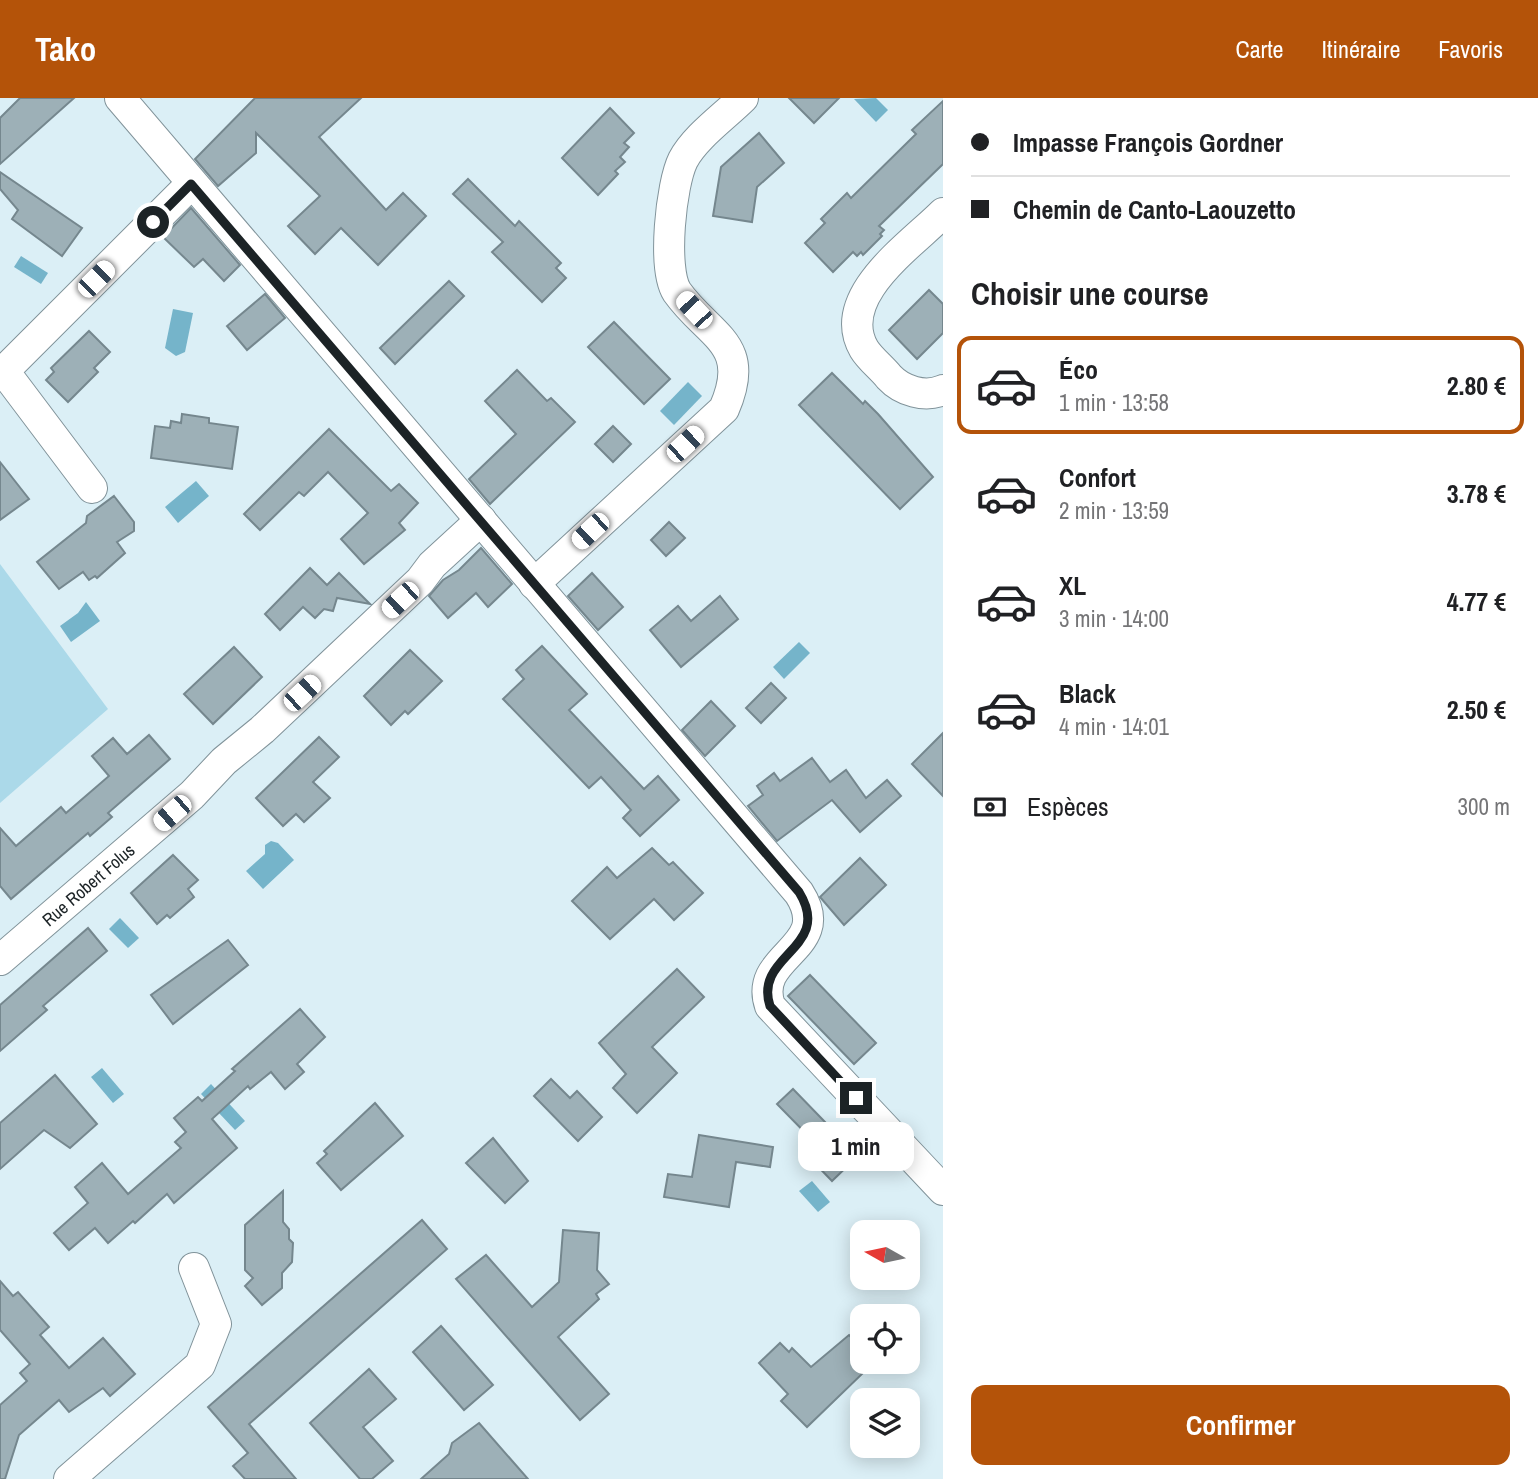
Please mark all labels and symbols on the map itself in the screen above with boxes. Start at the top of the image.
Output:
route start [137,206,169,238]
car [74,257,119,301]
car [672,287,717,333]
car [663,422,708,466]
car [568,509,613,553]
car [378,578,423,622]
car [280,671,325,715]
car [150,791,195,835]
street label: Rue Robert Folus [36,837,140,931]
route end [840,1082,872,1114]
callout: 1 min [798,1122,914,1172]
north arrow [850,1220,920,1290]

